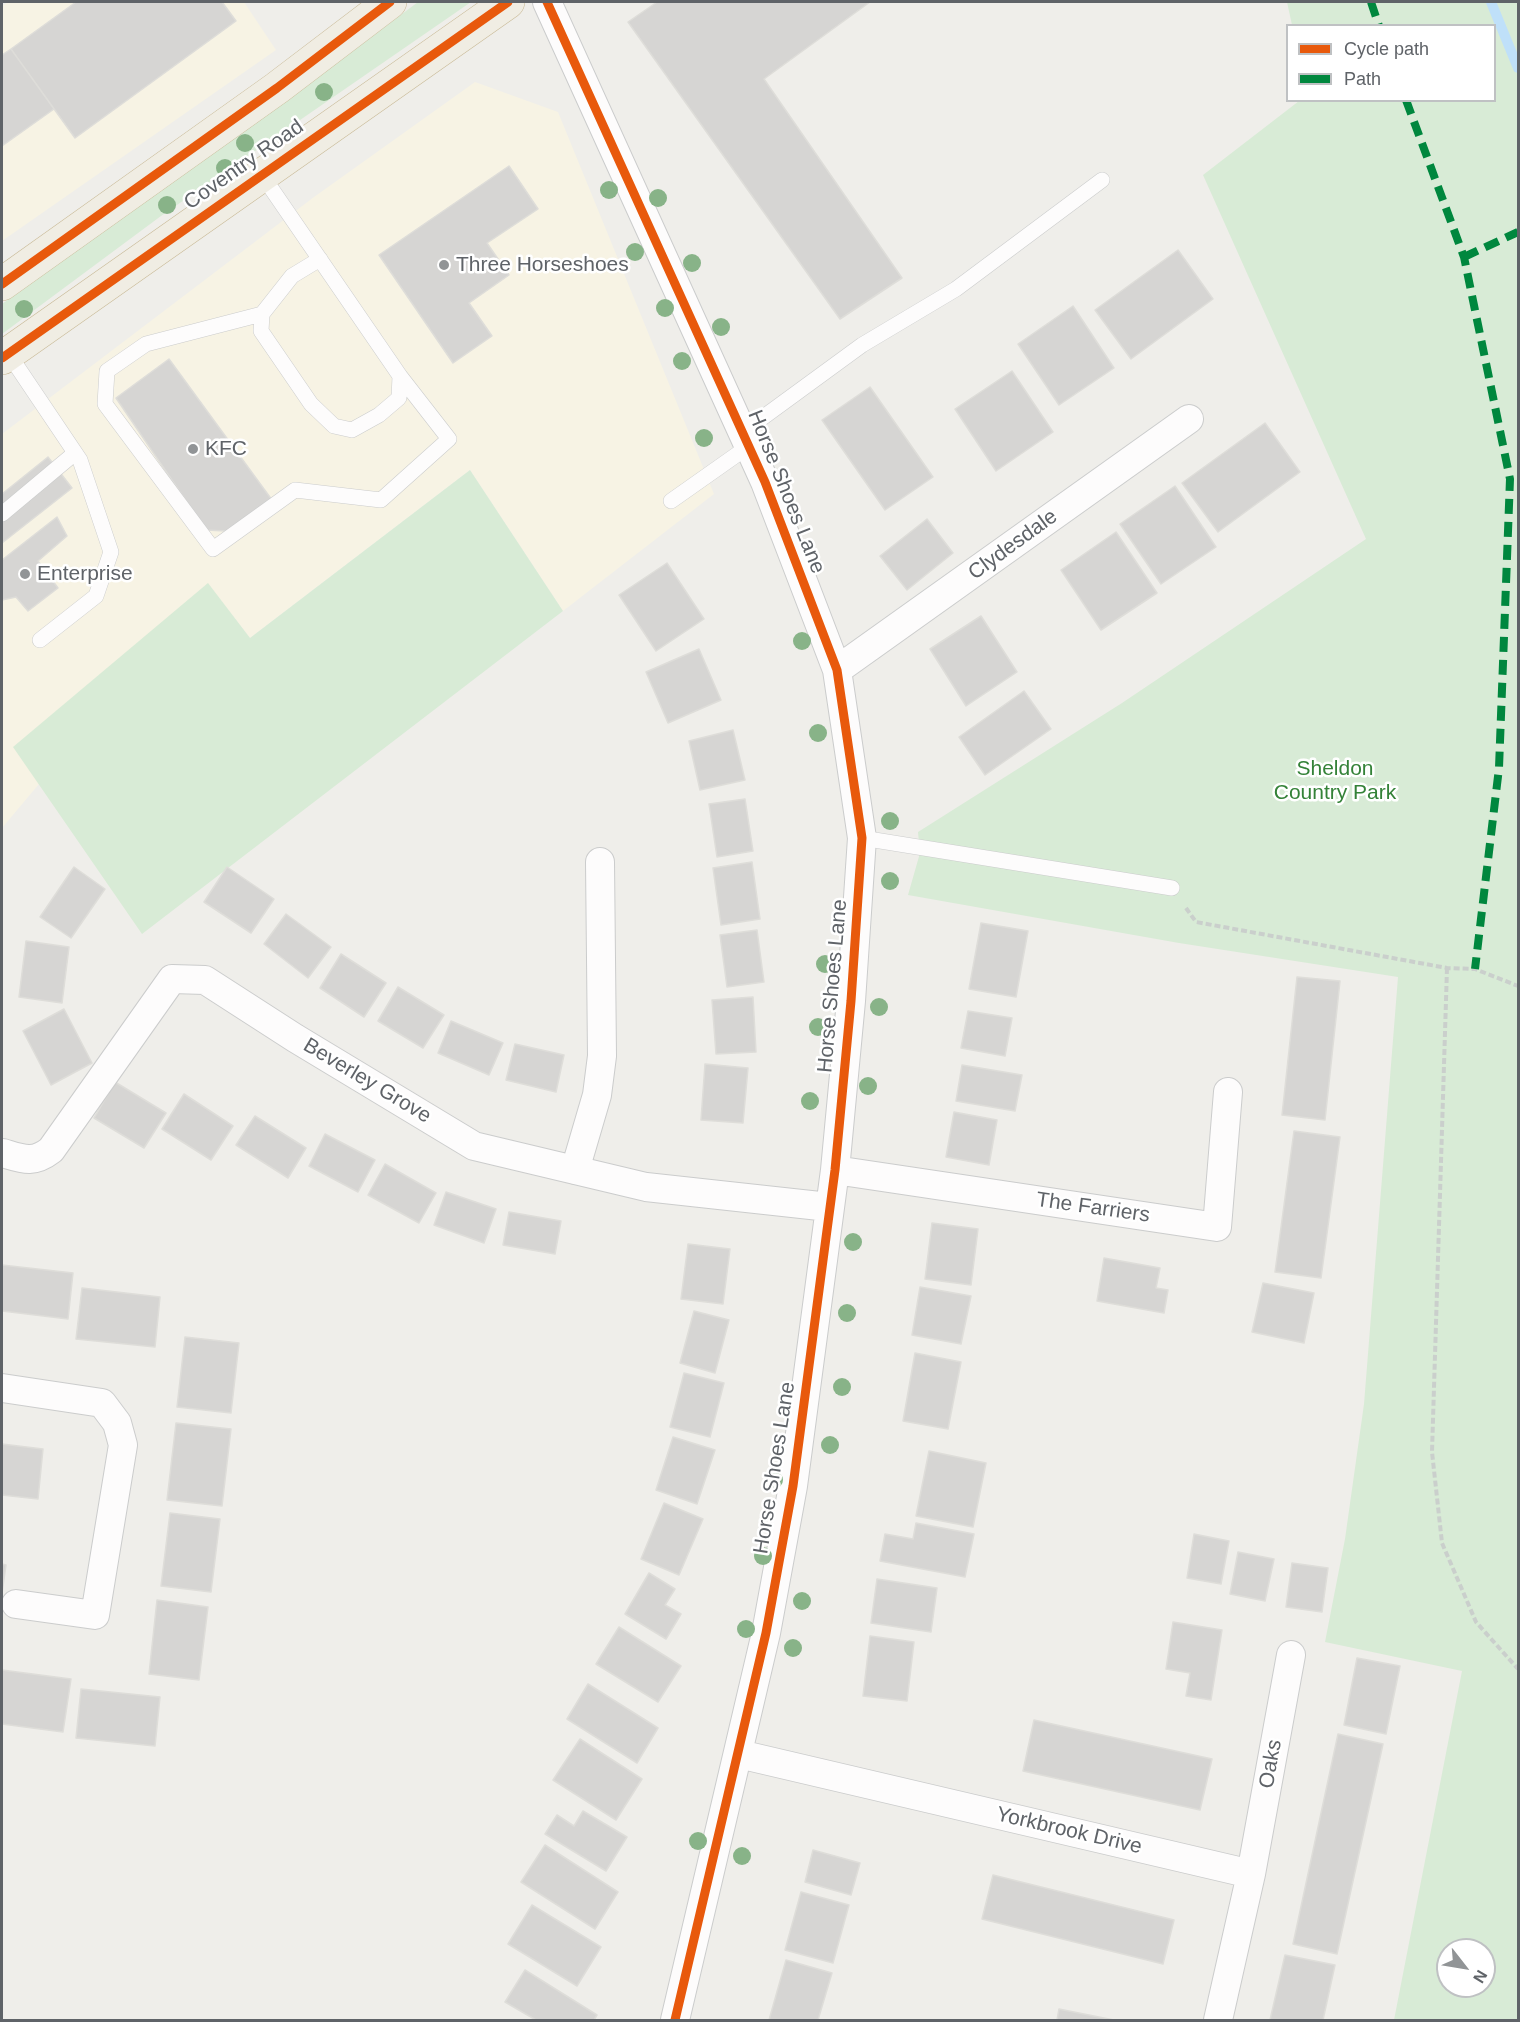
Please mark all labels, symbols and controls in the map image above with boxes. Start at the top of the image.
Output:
legend [1286,24,1496,102]
text: Cycle path [1344,39,1429,59]
text: Path [1344,69,1381,89]
street label: Coventry Road [179,115,309,215]
place label: Three Horseshoes [456,252,629,278]
marker: Three Horseshoes [437,258,451,272]
street label: Horse Shoes Lane [742,407,830,577]
place label: KFC [205,436,247,462]
marker: KFC [186,442,200,456]
street label: Clydesdale [964,504,1062,586]
place label: Enterprise [37,561,133,587]
marker: Enterprise [18,567,32,581]
park label: Sheldon Country Park [1274,756,1396,806]
street label: Horse Shoes Lane [813,898,853,1074]
street label: Beverley Grove [298,1033,436,1129]
street label: The Farriers [1035,1188,1151,1228]
street label: Horse Shoes Lane [749,1380,801,1556]
street label: Oaks [1254,1738,1288,1790]
street label: Yorkbrook Drive [994,1802,1144,1860]
north arrow [1436,1938,1496,1998]
text: N [1470,1967,1490,1986]

